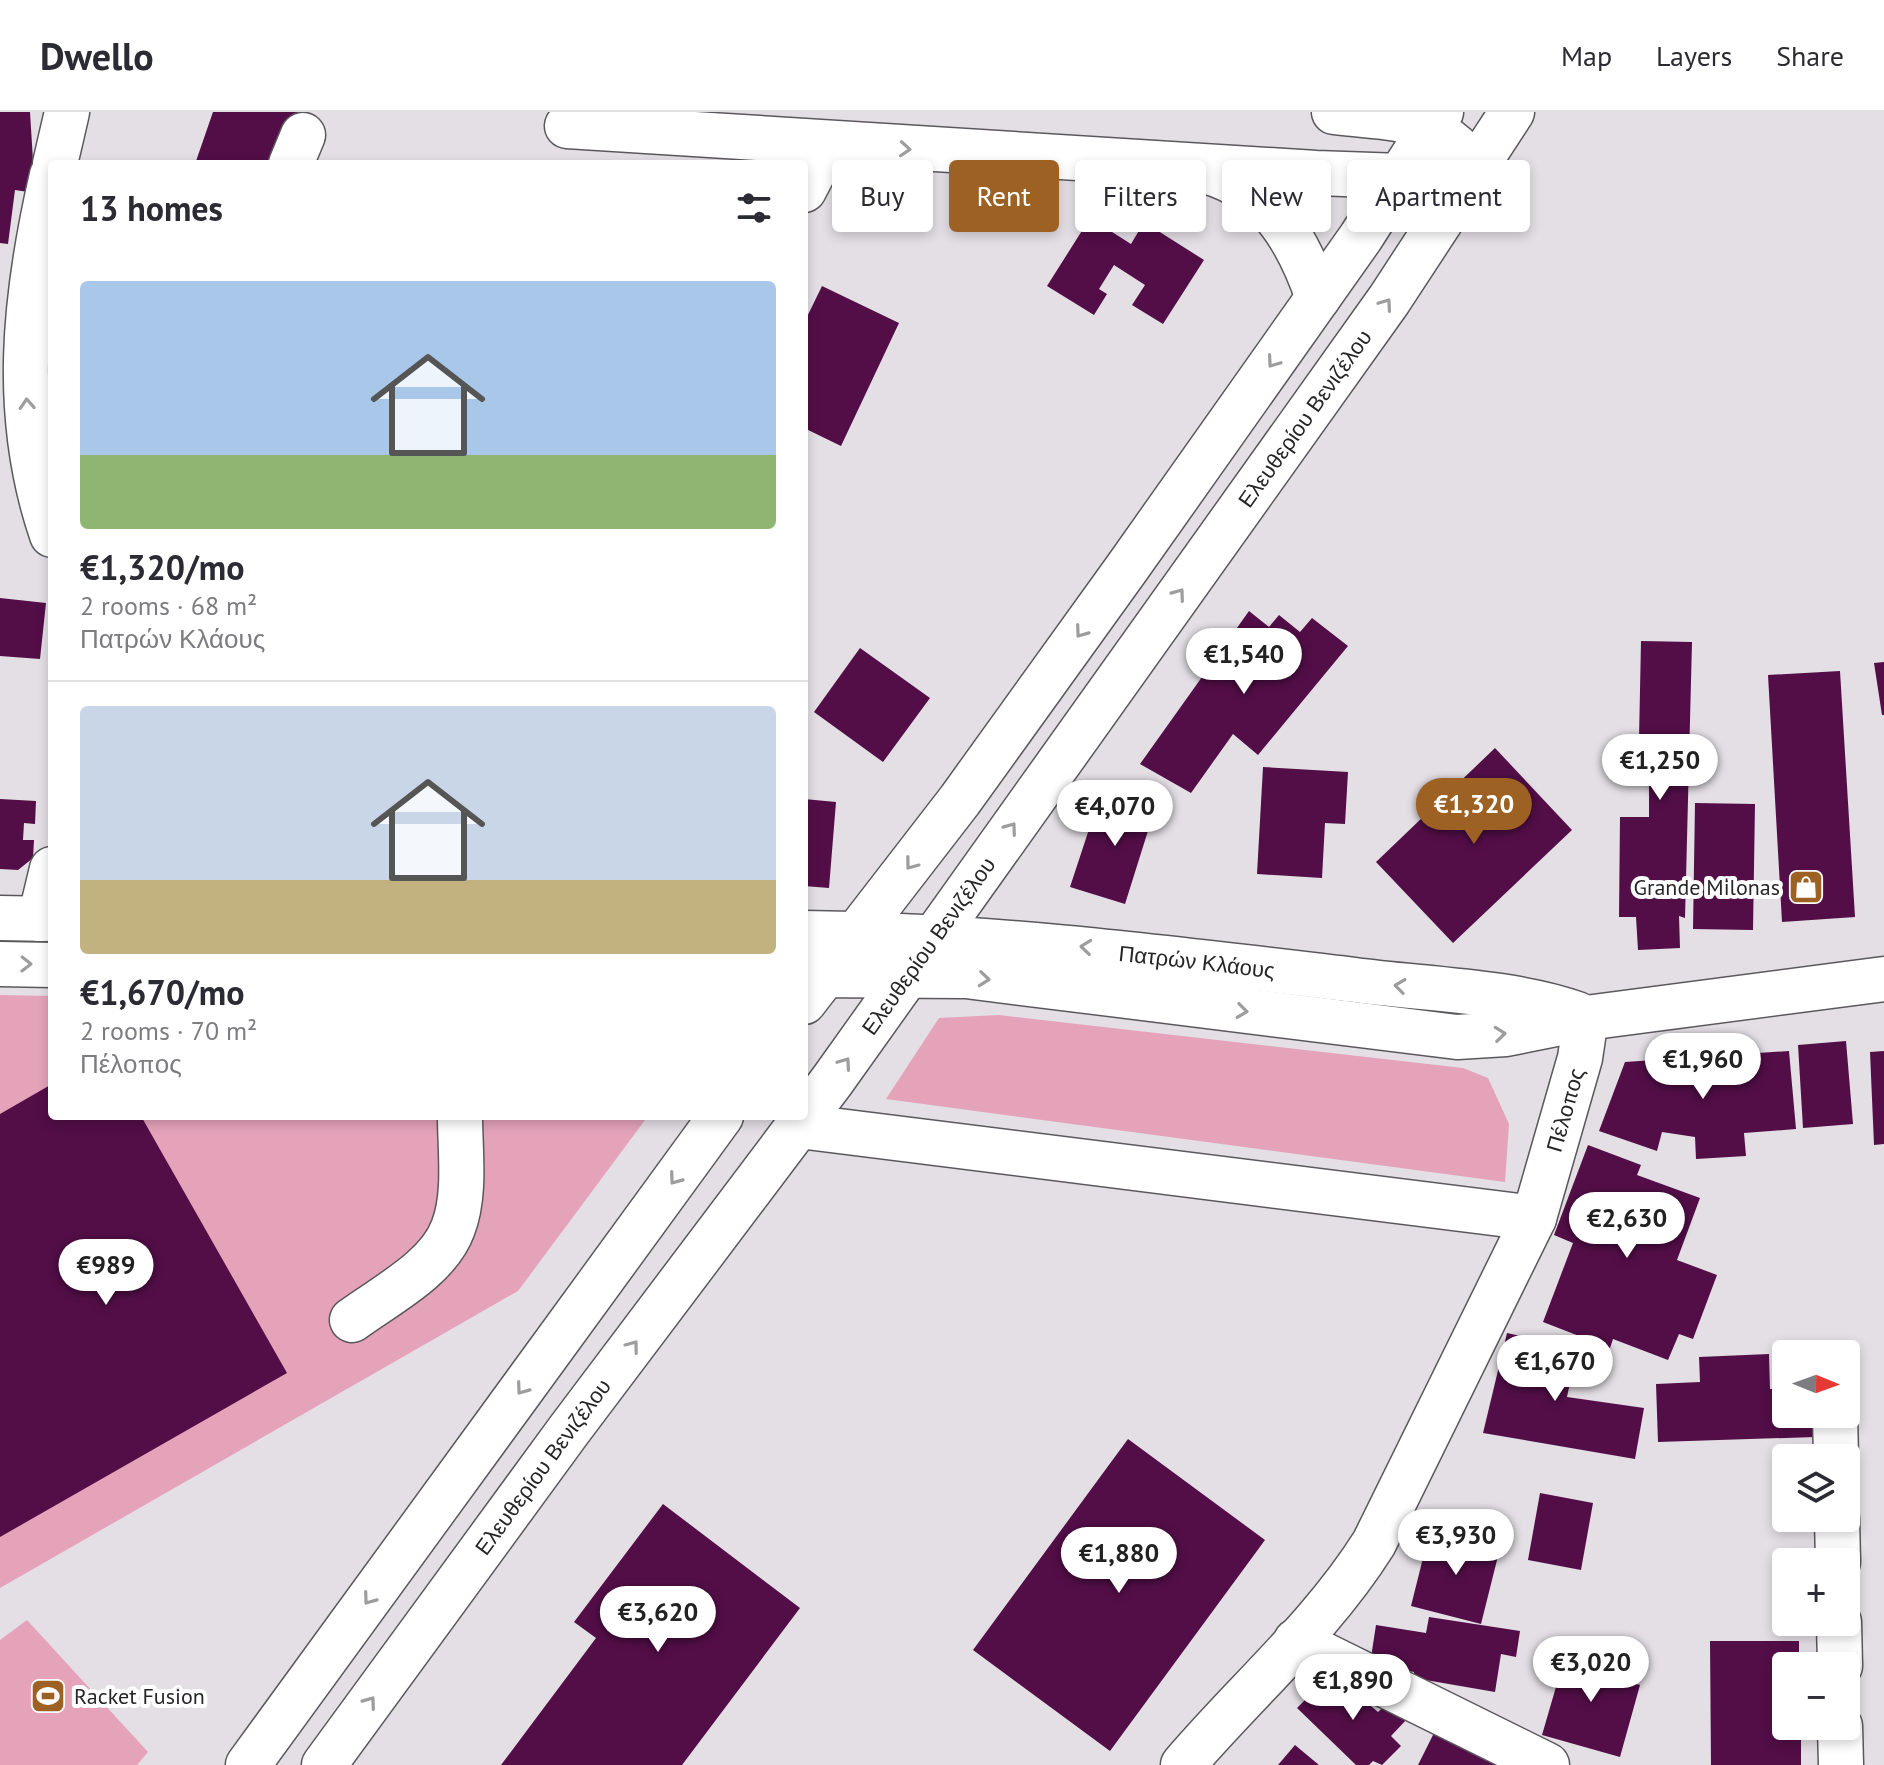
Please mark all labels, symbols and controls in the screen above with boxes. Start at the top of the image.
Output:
text: Dwello [40,31,154,80]
text: Map [1561,37,1612,74]
text: Layers [1656,37,1732,74]
text: Share [1776,37,1844,74]
one-way arrow [899,140,912,157]
chip: Buy [832,160,933,232]
chip: Rent [949,160,1059,232]
chip: Filters [1075,160,1206,232]
chip: New [1222,160,1331,232]
chip: Apartment [1347,160,1530,232]
text: 13 homes [80,186,223,230]
icon: filters [732,186,776,230]
one-way arrow [1376,298,1391,312]
street label: Ελευθερίου Βενιζέλου [1232,324,1378,513]
icon: home [356,333,500,477]
one-way arrow [1268,353,1283,367]
one-way arrow [19,397,36,410]
text: €1,320/mo [80,545,244,589]
one-way arrow [1169,588,1184,602]
text: 2 rooms · 68 m² [80,589,257,622]
text: Πατρών Κλάους [80,622,265,655]
one-way arrow [1077,623,1091,637]
pin: €1,540 [1179,628,1309,696]
text: €1,540 [1204,637,1284,670]
pin: €1,250 [1595,734,1725,802]
text: €1,250 [1620,743,1700,776]
icon: home [356,758,500,902]
pin: €1,320 [1409,778,1539,846]
pin: €4,070 [1050,780,1180,848]
text: €1,320 [1434,787,1514,820]
text: €4,070 [1075,789,1155,822]
one-way arrow [1001,822,1016,837]
street label: Ελευθερίου Βενιζέλου [855,851,1001,1040]
one-way arrow [907,855,921,870]
shop icon: Grande Milonas [1787,868,1825,906]
place label: Grande Milonas [1634,873,1780,901]
one-way arrow [1079,939,1092,956]
street label: Πατρών Κλάους [1117,939,1276,984]
one-way arrow [20,955,33,973]
text: €1,670/mo [80,970,244,1014]
one-way arrow [978,970,991,987]
one-way arrow [1393,978,1407,995]
one-way arrow [1235,1002,1249,1019]
text: 2 rooms · 70 m² [80,1014,257,1047]
one-way arrow [1494,1026,1507,1043]
pin: €1,960 [1638,1033,1768,1101]
text: €1,960 [1663,1042,1743,1075]
text: Πέλοπος [80,1047,182,1080]
one-way arrow [835,1057,850,1071]
street label: Πέλοπος [1540,1065,1590,1155]
one-way arrow [670,1170,685,1185]
pin: €2,630 [1562,1192,1692,1260]
text: €2,630 [1587,1201,1667,1234]
pin: €989 [59,1239,153,1307]
text: €989 [77,1248,135,1281]
pin: €1,670 [1490,1335,1620,1403]
one-way arrow [623,1340,637,1354]
north arrow [1772,1340,1860,1428]
map controls [1772,1340,1860,1740]
text: €1,670 [1515,1344,1595,1377]
street label: Ελευθερίου Βενιζέλου [469,1373,617,1560]
one-way arrow [517,1380,532,1395]
button: layers [1772,1444,1860,1532]
pin: €3,930 [1391,1509,1521,1577]
text: €3,930 [1416,1518,1496,1551]
pin: €1,880 [1054,1527,1184,1595]
text: €1,880 [1079,1536,1159,1569]
button: + [1772,1548,1860,1636]
pin: €3,620 [593,1586,723,1654]
one-way arrow [364,1590,378,1605]
text: €3,620 [618,1595,698,1628]
pin: €3,020 [1526,1636,1656,1704]
text: €3,020 [1551,1645,1631,1678]
button: − [1772,1652,1860,1740]
pin: €1,890 [1288,1654,1418,1722]
text: €1,890 [1313,1663,1393,1696]
sports icon: Racket Fusion [29,1677,67,1715]
place label: Racket Fusion [74,1682,205,1710]
one-way arrow [360,1696,374,1711]

